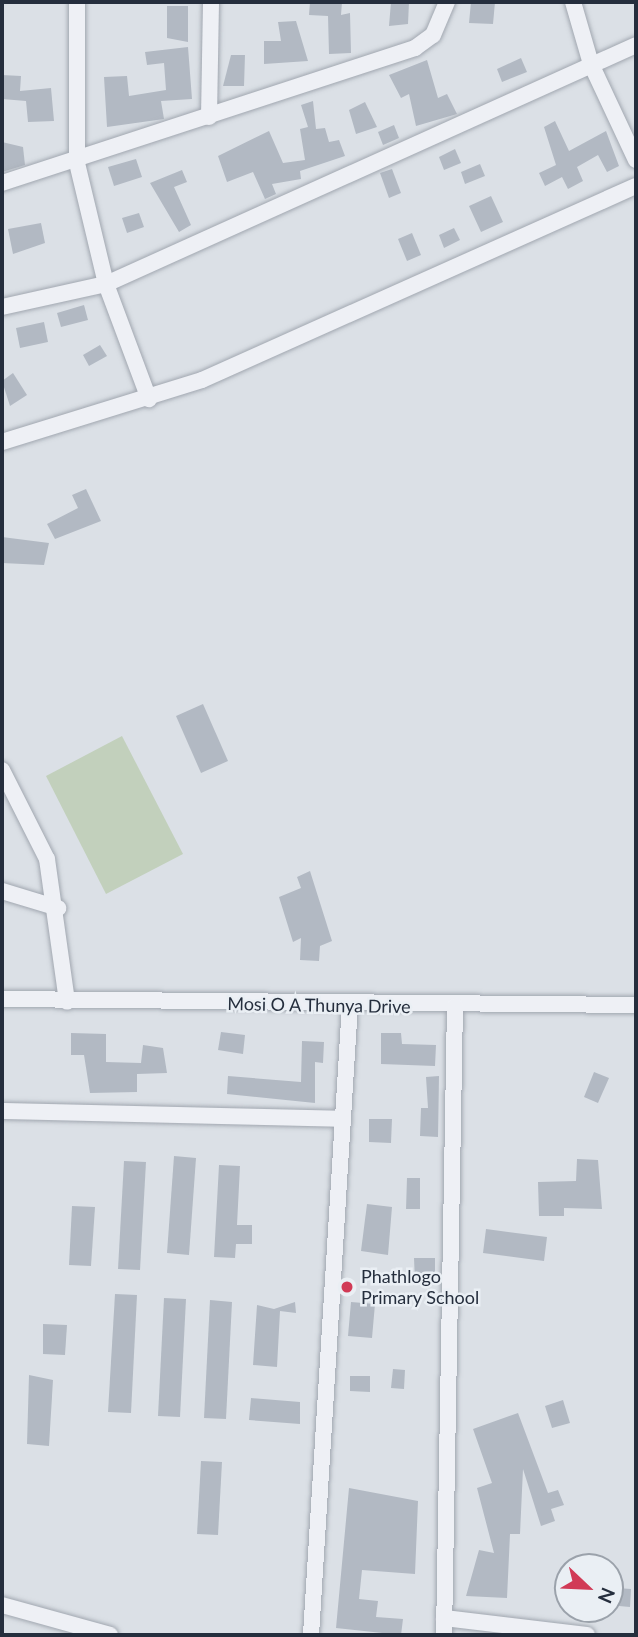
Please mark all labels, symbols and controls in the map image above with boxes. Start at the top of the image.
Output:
street label: Mosi O A Thunya Drive [226,993,412,1017]
place label: Phathlogo Primary School [361,1266,480,1308]
marker: Phathlogo Primary School [339,1279,355,1295]
north arrow [554,1553,624,1623]
text: N [594,1584,620,1607]

